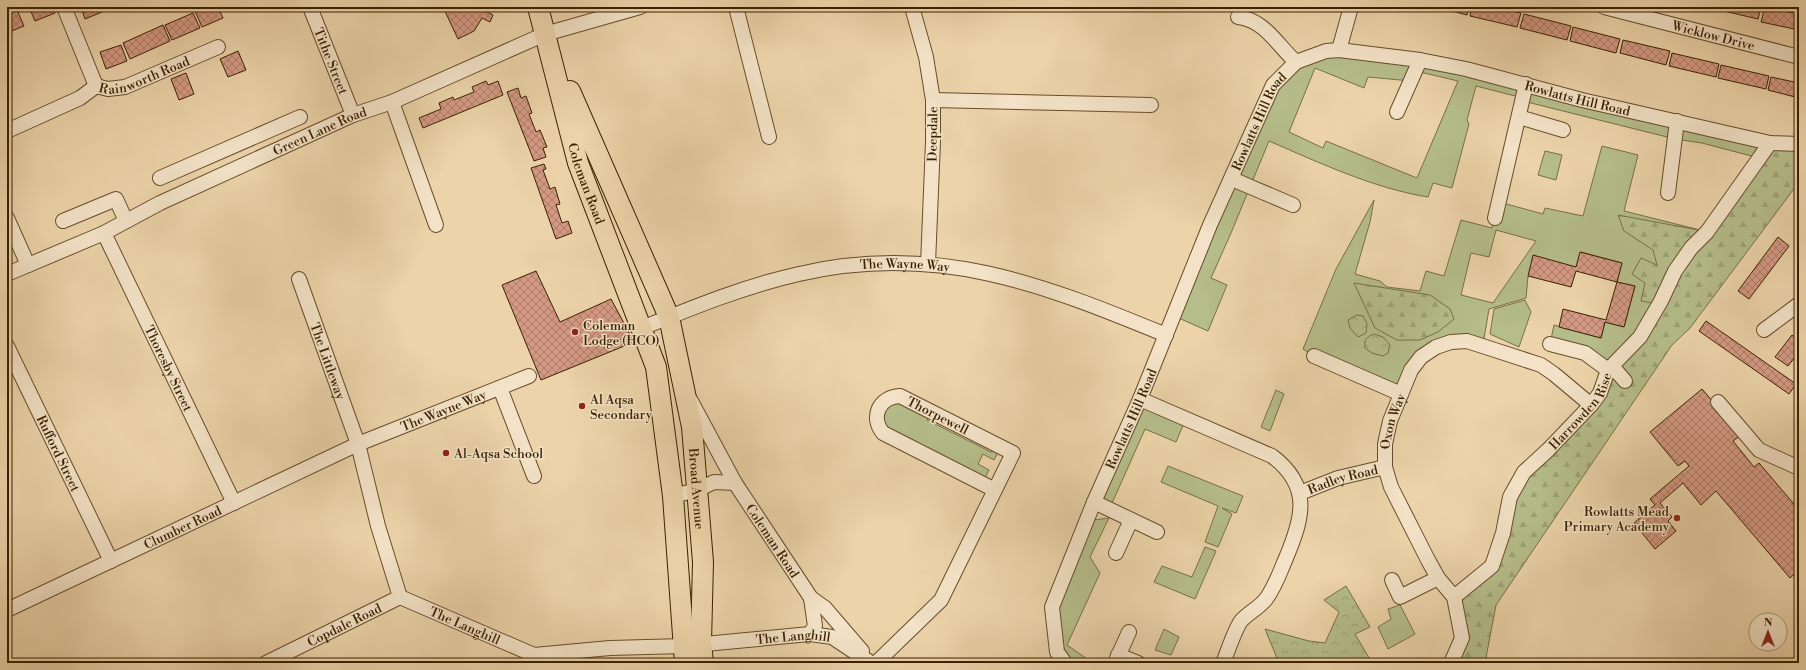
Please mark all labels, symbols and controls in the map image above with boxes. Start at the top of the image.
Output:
street label: Wicklow Drive [1669,18,1757,54]
street label: Tithe Street [310,26,351,97]
street label: Rainworth Road [97,53,193,98]
street label: Rowlatts Hill Road [1228,69,1291,173]
street label: Rowlatts Hill Road [1523,78,1632,120]
street label: Green Lane Road [270,104,369,159]
street label: Deepdale [925,106,941,162]
street label: Coleman Road [564,141,608,227]
street label: The Wayne Way [859,256,952,276]
place label: Coleman Lodge (HCO) [583,318,660,349]
street label: The Littleway [306,321,349,402]
street label: Thoresby Street [141,323,196,414]
marker: Coleman Lodge (HCO) [570,327,580,337]
street label: Rowlatts Hill Road [1103,366,1161,472]
street label: Harrowden Rise [1546,370,1616,453]
street label: The Wayne Way [399,387,489,435]
street label: Oxon Way [1378,391,1410,449]
place label: Al Aqsa Secondary [589,392,653,423]
street label: Thorpewell [904,394,971,438]
marker: Al Aqsa Secondary [577,401,587,411]
street label: Rufford Street [33,413,83,495]
place label: Al-Aqsa School [453,446,543,462]
street label: Broad Avenue [685,447,707,530]
marker: Al-Aqsa School [441,448,451,458]
street label: Radley Road [1305,462,1380,498]
street label: Coleman Road [742,501,803,582]
street label: Clumber Road [141,502,225,553]
place label: Rowlatts Mead Primary Academy [1564,504,1670,535]
marker: Rowlatts Mead Primary Academy [1672,513,1682,523]
street label: Copdale Road [305,600,385,651]
street label: The Langhill [427,604,503,648]
north arrow [1748,612,1788,652]
text: N [1764,616,1773,630]
street label: The Langhill [755,627,832,648]

